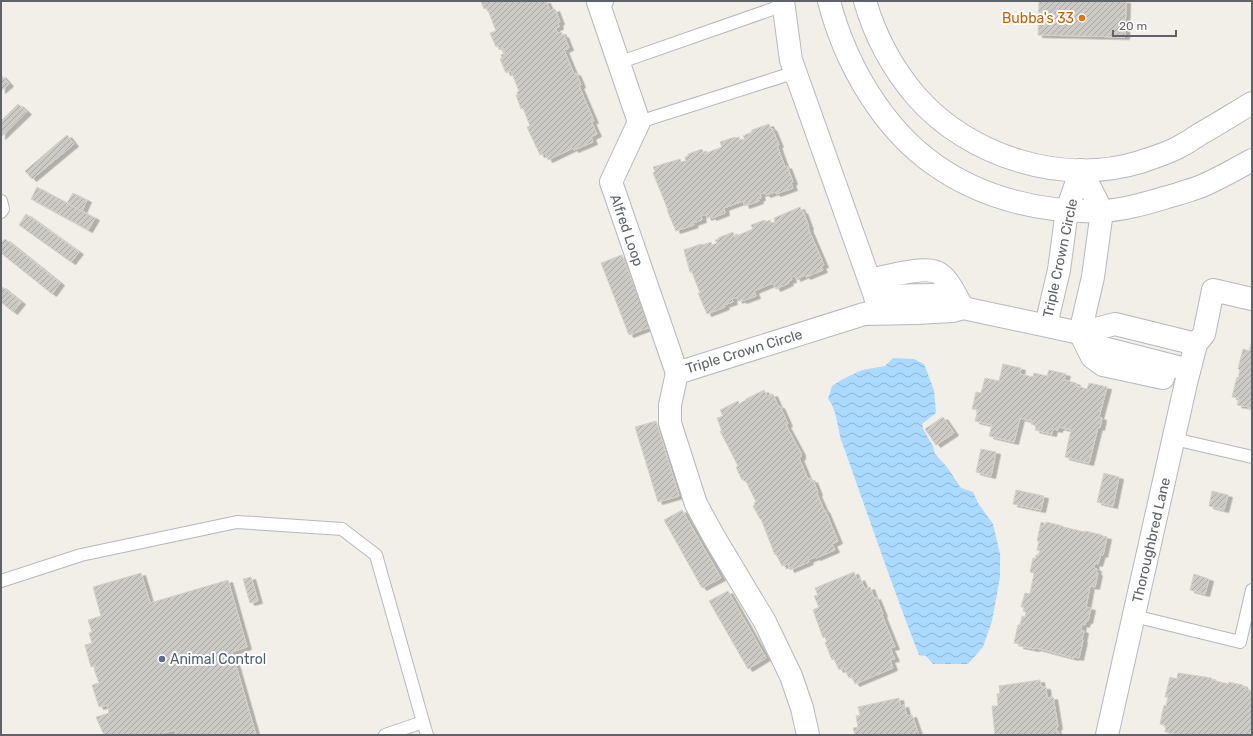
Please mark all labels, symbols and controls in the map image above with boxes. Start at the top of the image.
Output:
place label: Bubba's 33 [1002,10,1074,27]
scale bar [1113,12,1176,38]
marker: Bubba's 33 [1077,13,1087,23]
text: 20 m [1119,19,1147,33]
street label: Alfred Loop [606,192,647,268]
street label: Triple Crown Circle [1040,197,1081,319]
street label: Triple Crown Circle [684,326,805,377]
street label: Thoroughbred Lane [1129,476,1174,604]
place label: Animal Control [170,651,266,668]
marker: Animal Control [157,654,167,664]

